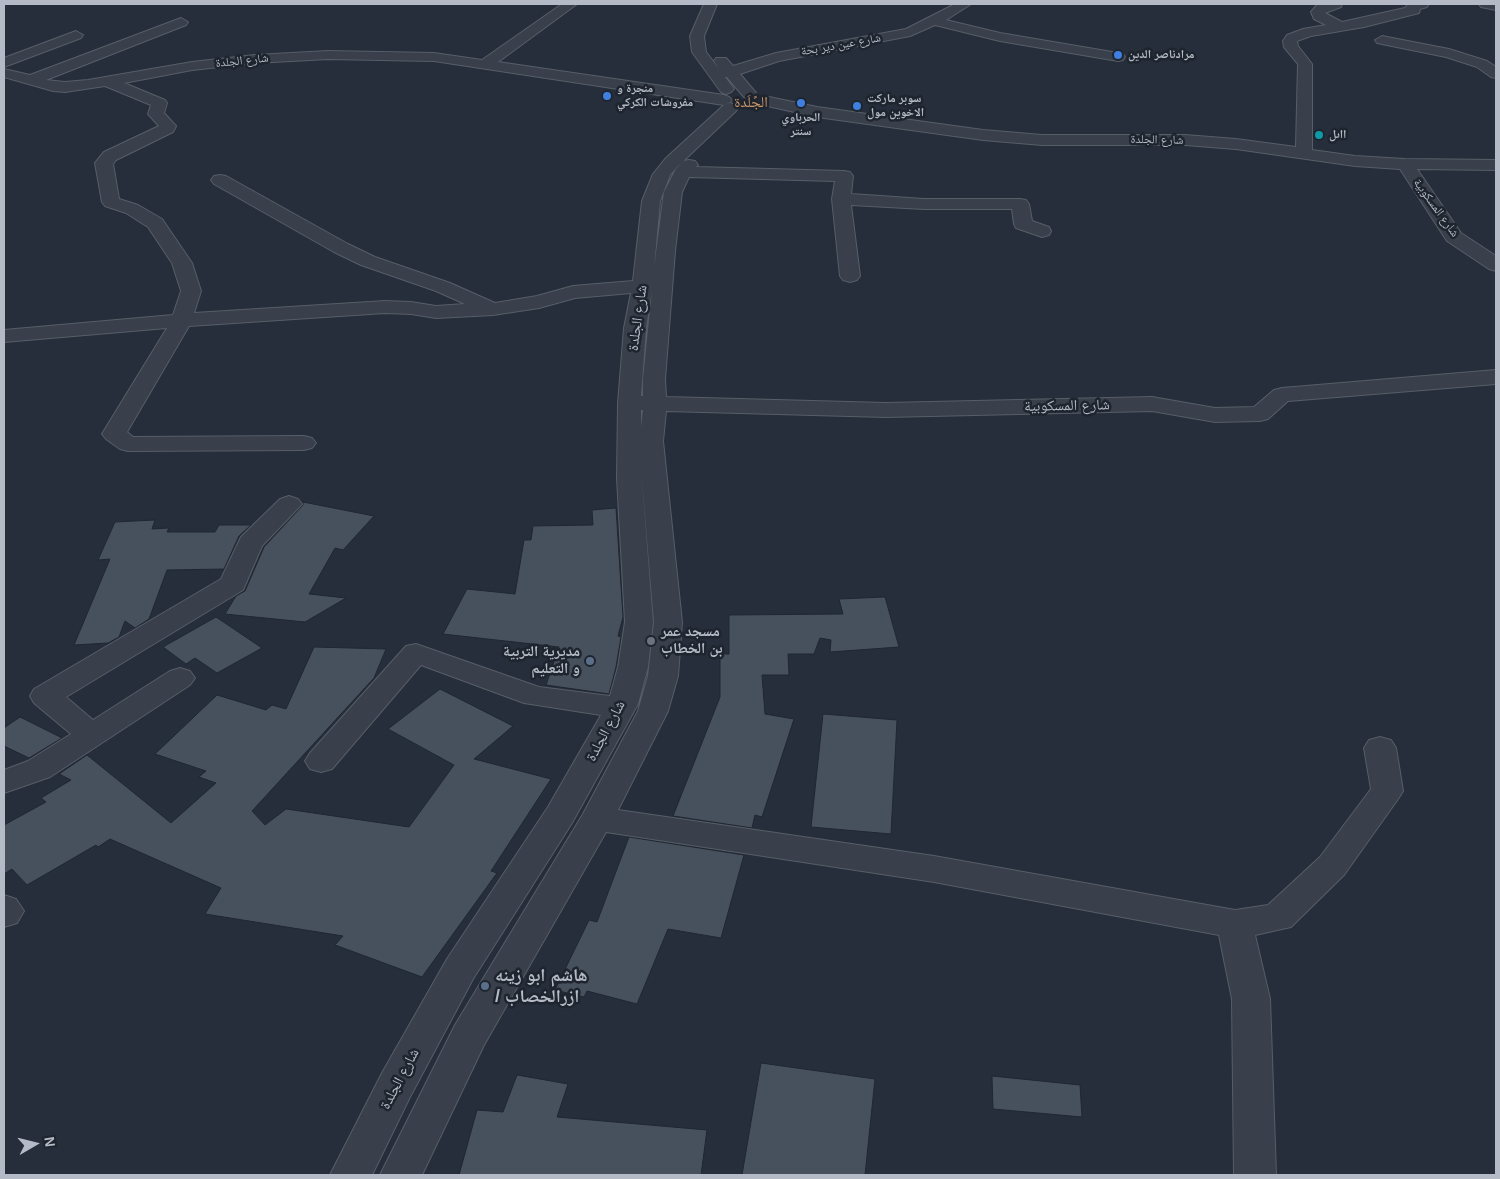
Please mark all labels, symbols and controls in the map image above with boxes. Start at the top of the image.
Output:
street label: شارع عين دير بحة [800,31,882,59]
place label: مرادناصر الدين [1128,48,1195,62]
marker: مرادناصر الدين [1112,49,1124,61]
street label: شارع الجلدة [215,51,269,71]
place label: منجرة و مفروشات الكركي [617,82,693,110]
marker: منجرة و مفروشات الكركي [601,90,613,102]
place label: سوبر ماركت الاخوين مول [867,92,924,120]
district label: الجًلَدة [734,94,768,112]
marker: الحرباوي سنتر [795,97,807,109]
marker: سوبر ماركت الاخوين مول [851,100,863,112]
place label: الحرباوي سنتر [782,111,820,139]
place label: ااىل [1329,128,1347,142]
marker: ااىل [1313,129,1325,141]
street label: شارع الجلدة [1130,132,1184,148]
street label: شارع المسكوبية [1410,176,1462,240]
street label: شارع الجلدة [624,284,652,352]
street label: شارع المسكوبية [1024,396,1110,416]
place label: مسجد عمر بن الخطاب [661,623,723,658]
marker: مسجد عمر بن الخطاب [645,635,657,647]
place label: مديرية التربية و التعليم [503,643,580,678]
marker: مديرية التربية و التعليم [584,655,596,667]
street label: شارع الجلدة [582,697,630,765]
place label: هاشم ابو زينه / ازرالخصاب [495,965,588,1008]
marker: هاشم ابو زينه / ازرالخصاب [479,980,491,992]
street label: شارع الجلدة [376,1045,424,1113]
north arrow [10,1119,60,1169]
text: N [41,1136,58,1148]

